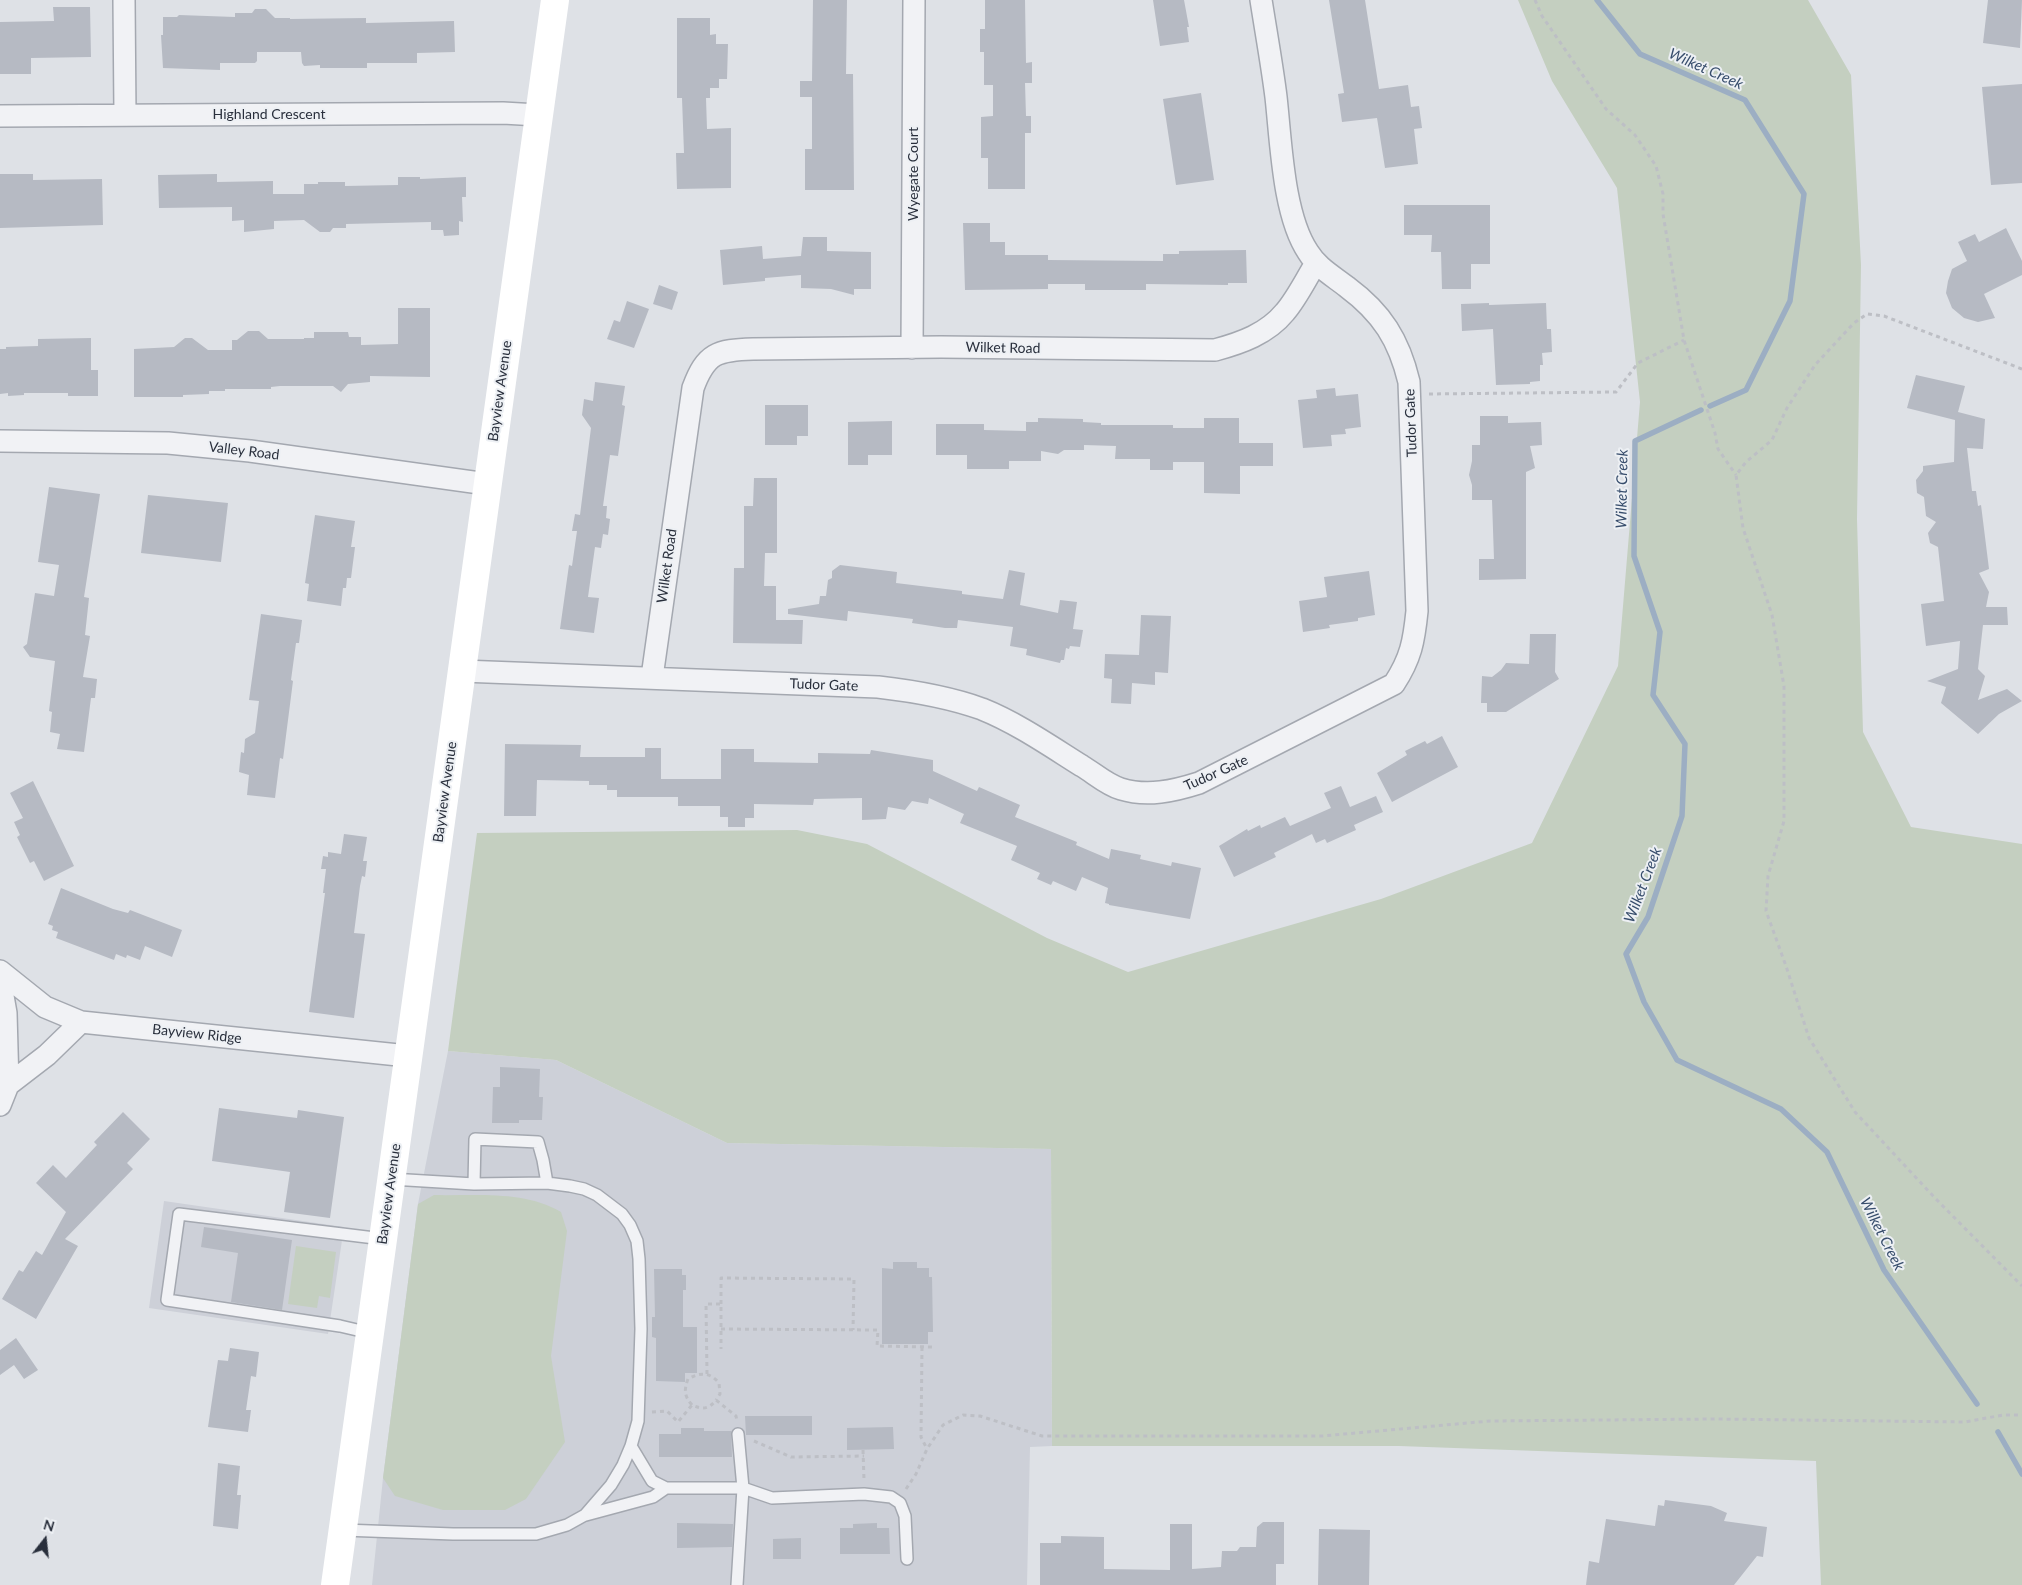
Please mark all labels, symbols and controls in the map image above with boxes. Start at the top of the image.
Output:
water label: Wilket Creek [1666,45,1746,93]
street label: Highland Crescent [213,106,325,122]
street label: Wyegate Court [905,127,921,221]
street label: Bayview Avenue [485,339,515,443]
street label: Wilket Road [965,339,1041,357]
street label: Tudor Gate [1401,388,1421,458]
street label: Valley Road [208,438,280,464]
water label: Wilket Creek [1612,449,1632,529]
street label: Wilket Road [653,528,681,604]
street label: Tudor Gate [789,675,859,695]
street label: Bayview Avenue [430,740,460,844]
street label: Tudor Gate [1181,751,1251,795]
water label: Wilket Creek [1620,845,1666,925]
street label: Bayview Ridge [151,1021,243,1047]
street label: Bayview Avenue [374,1142,404,1246]
water label: Wilket Creek [1856,1195,1908,1273]
north arrow [20,1515,70,1565]
text: N [42,1515,57,1535]

